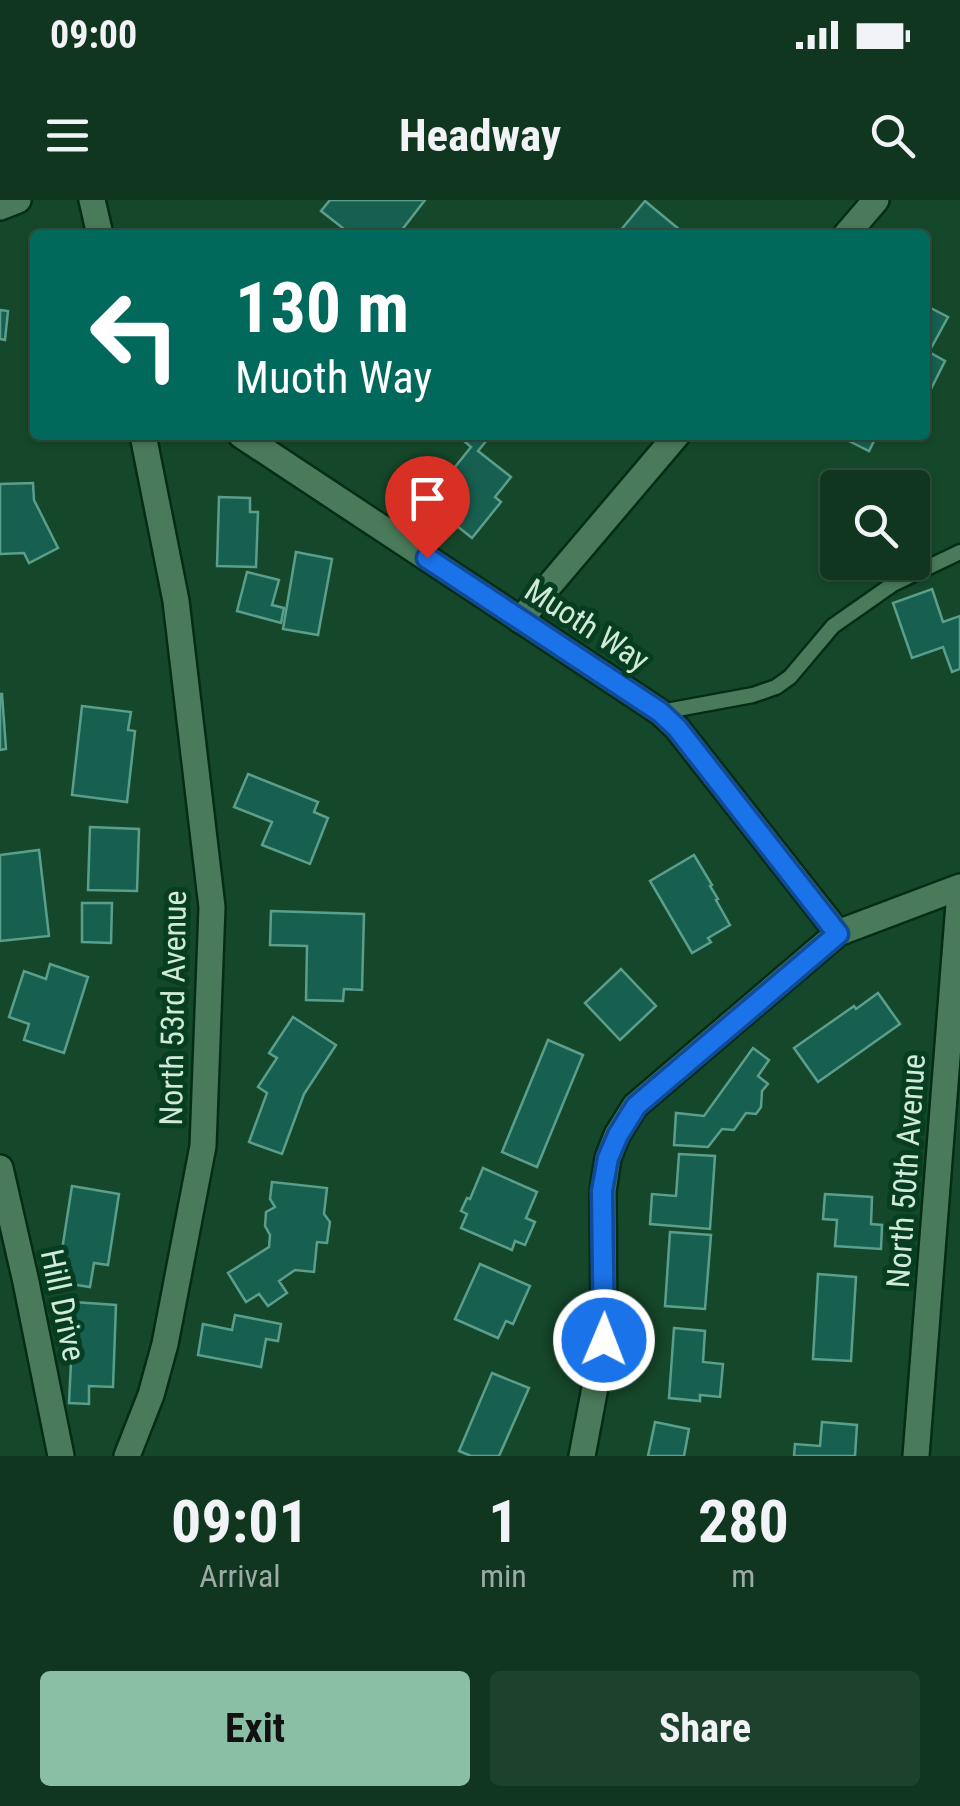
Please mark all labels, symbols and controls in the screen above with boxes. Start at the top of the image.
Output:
text: 09:00 [50,13,137,57]
icon: menu [40,108,95,163]
icon: search [865,108,920,163]
text: Headway [399,109,561,162]
text: 130 m [235,267,409,349]
icon: left [70,270,200,400]
text: Muoth Way [235,351,432,404]
pin [385,456,470,559]
map controls [820,470,930,580]
button: search [820,470,930,580]
icon: arrive [400,471,455,526]
street label: Muoth Way [518,571,656,679]
street label: North 53rd Avenue [152,890,194,1126]
street label: North 50th Avenue [879,1053,933,1289]
street label: Hill Drive [33,1246,93,1364]
position arrow [552,1288,656,1392]
text: 09:01 [171,1486,309,1557]
text: 1 [488,1486,519,1557]
text: 280 [698,1486,789,1557]
text: Arrival [199,1557,281,1595]
text: min [480,1557,527,1595]
text: m [731,1557,755,1595]
button: Exit [40,1671,470,1786]
button: Share [490,1671,920,1786]

